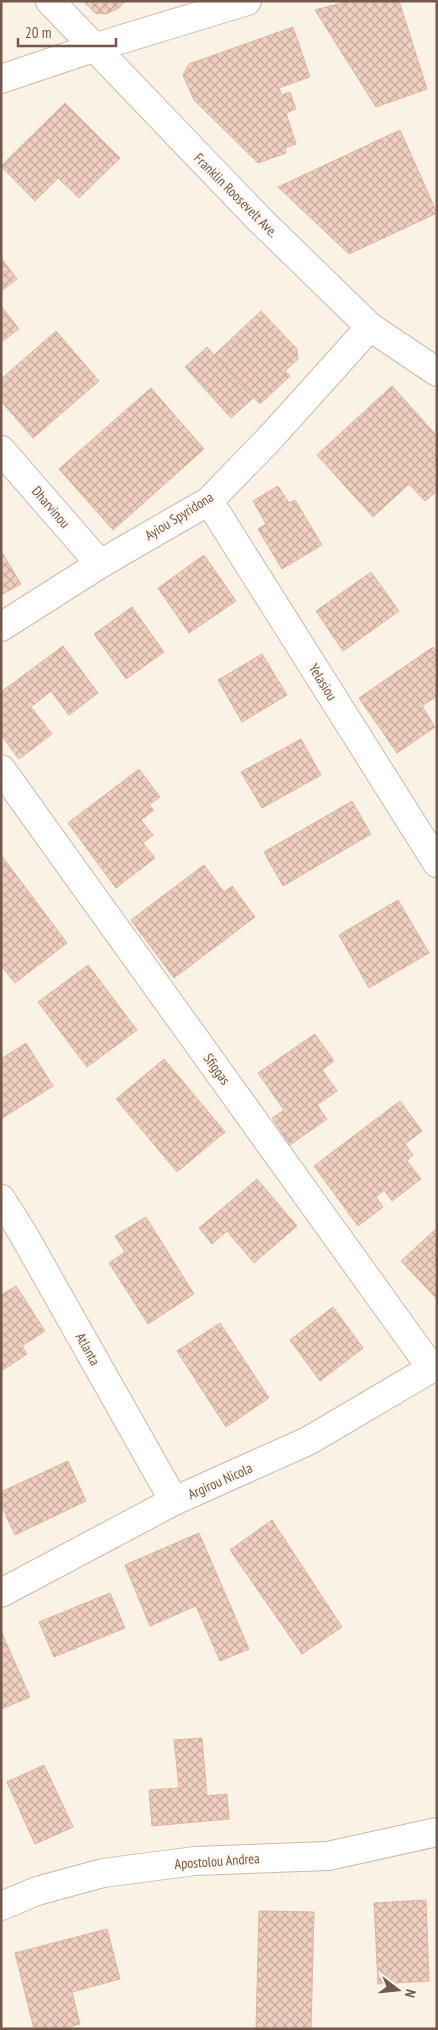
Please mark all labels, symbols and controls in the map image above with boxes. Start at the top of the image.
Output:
scale bar [18,15,115,47]
text: 20 m [25,23,51,42]
street label: Franklin Roosevelt Ave. [190,149,282,241]
street label: Dharvinou [28,482,74,532]
street label: Ayiou Spyridona [141,488,217,544]
street label: Yelasiou [305,660,341,704]
street label: Sfiggas [200,1050,235,1088]
street label: Atlanta [72,1329,104,1369]
street label: Argirou Nicola [185,1459,255,1503]
street label: Apostolou Andrea [174,1849,260,1873]
north arrow [373,1965,423,2015]
text: N [401,1987,420,2000]

